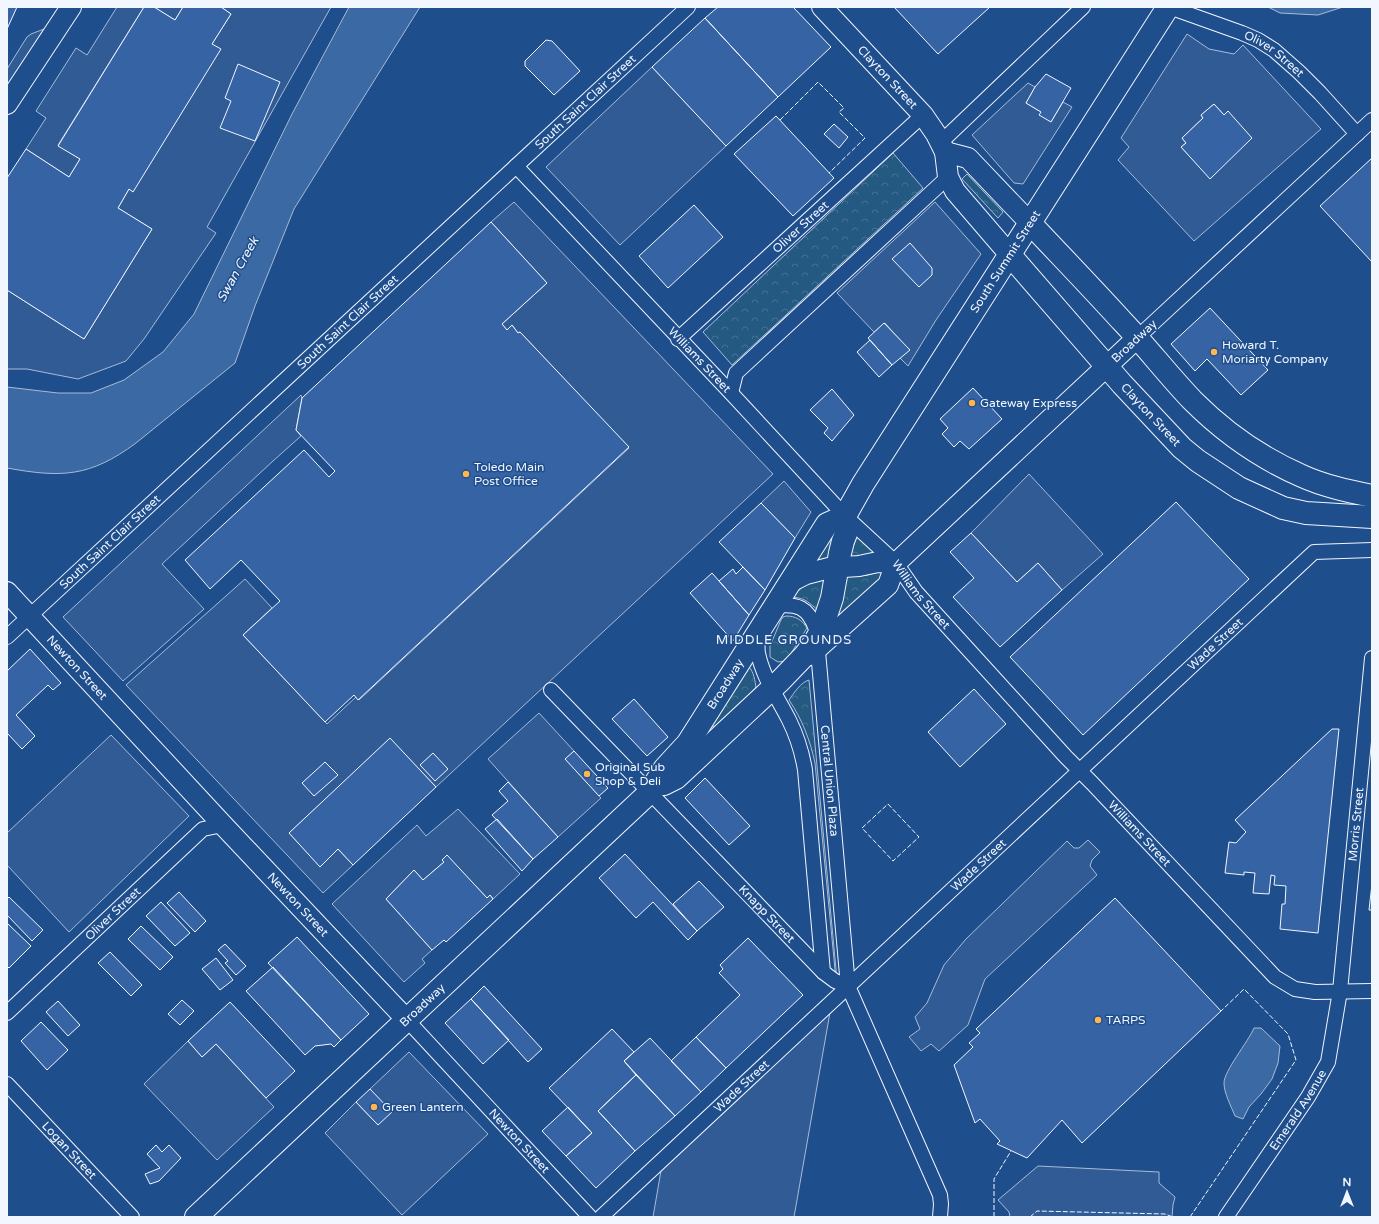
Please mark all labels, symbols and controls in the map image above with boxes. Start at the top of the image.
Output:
street label: Oliver Street [1242,28,1307,80]
street label: Clayton Street [855,43,921,112]
street label: South Saint Clair Street [532,52,639,152]
street label: Oliver Street [770,198,832,256]
street label: South Summit Street [967,207,1043,315]
water label: Swan Creek [213,233,263,305]
street label: South Saint Clair Street [294,272,401,372]
street label: Broadway [1108,316,1160,365]
street label: Williams Street [665,324,734,396]
place label: Howard T. Moriarty Company [1222,338,1329,366]
marker: Howard T. Moriarty Company [1209,347,1219,357]
street label: Clayton Street [1118,380,1184,449]
place label: Gateway Express [980,396,1077,410]
marker: Gateway Express [967,398,977,408]
place label: Toledo Main Post Office [474,460,544,488]
marker: Toledo Main Post Office [461,469,471,479]
street label: South Saint Clair Street [56,492,163,592]
street label: Williams Street [889,557,953,632]
street label: Wade Street [1185,615,1246,673]
district label: MIDDLE GROUNDS [716,632,852,648]
street label: Newton Street [44,633,110,703]
street label: Broadway [704,656,747,712]
street label: Central Union Plaza [818,725,842,837]
place label: Original Sub Shop & Deli [595,760,665,788]
marker: Original Sub Shop & Deli [582,769,592,779]
street label: Morris Street [1345,786,1367,862]
street label: Williams Street [1105,798,1174,869]
street label: Wade Street [948,836,1009,894]
street label: Newton Street [265,870,332,940]
street label: Knapp Street [736,882,798,946]
street label: Oliver Street [82,884,144,943]
street label: Broadway [397,980,448,1030]
place label: TARPS [1106,1013,1146,1027]
marker: TARPS [1093,1015,1103,1025]
street label: Wade Street [711,1057,772,1115]
street label: Emerald Avenue [1267,1067,1329,1153]
place label: Green Lantern [382,1100,464,1114]
marker: Green Lantern [369,1102,379,1112]
street label: Newton Street [486,1106,553,1176]
street label: Logan Street [39,1119,100,1182]
north arrow [1327,1172,1367,1212]
text: N [1343,1176,1351,1189]

